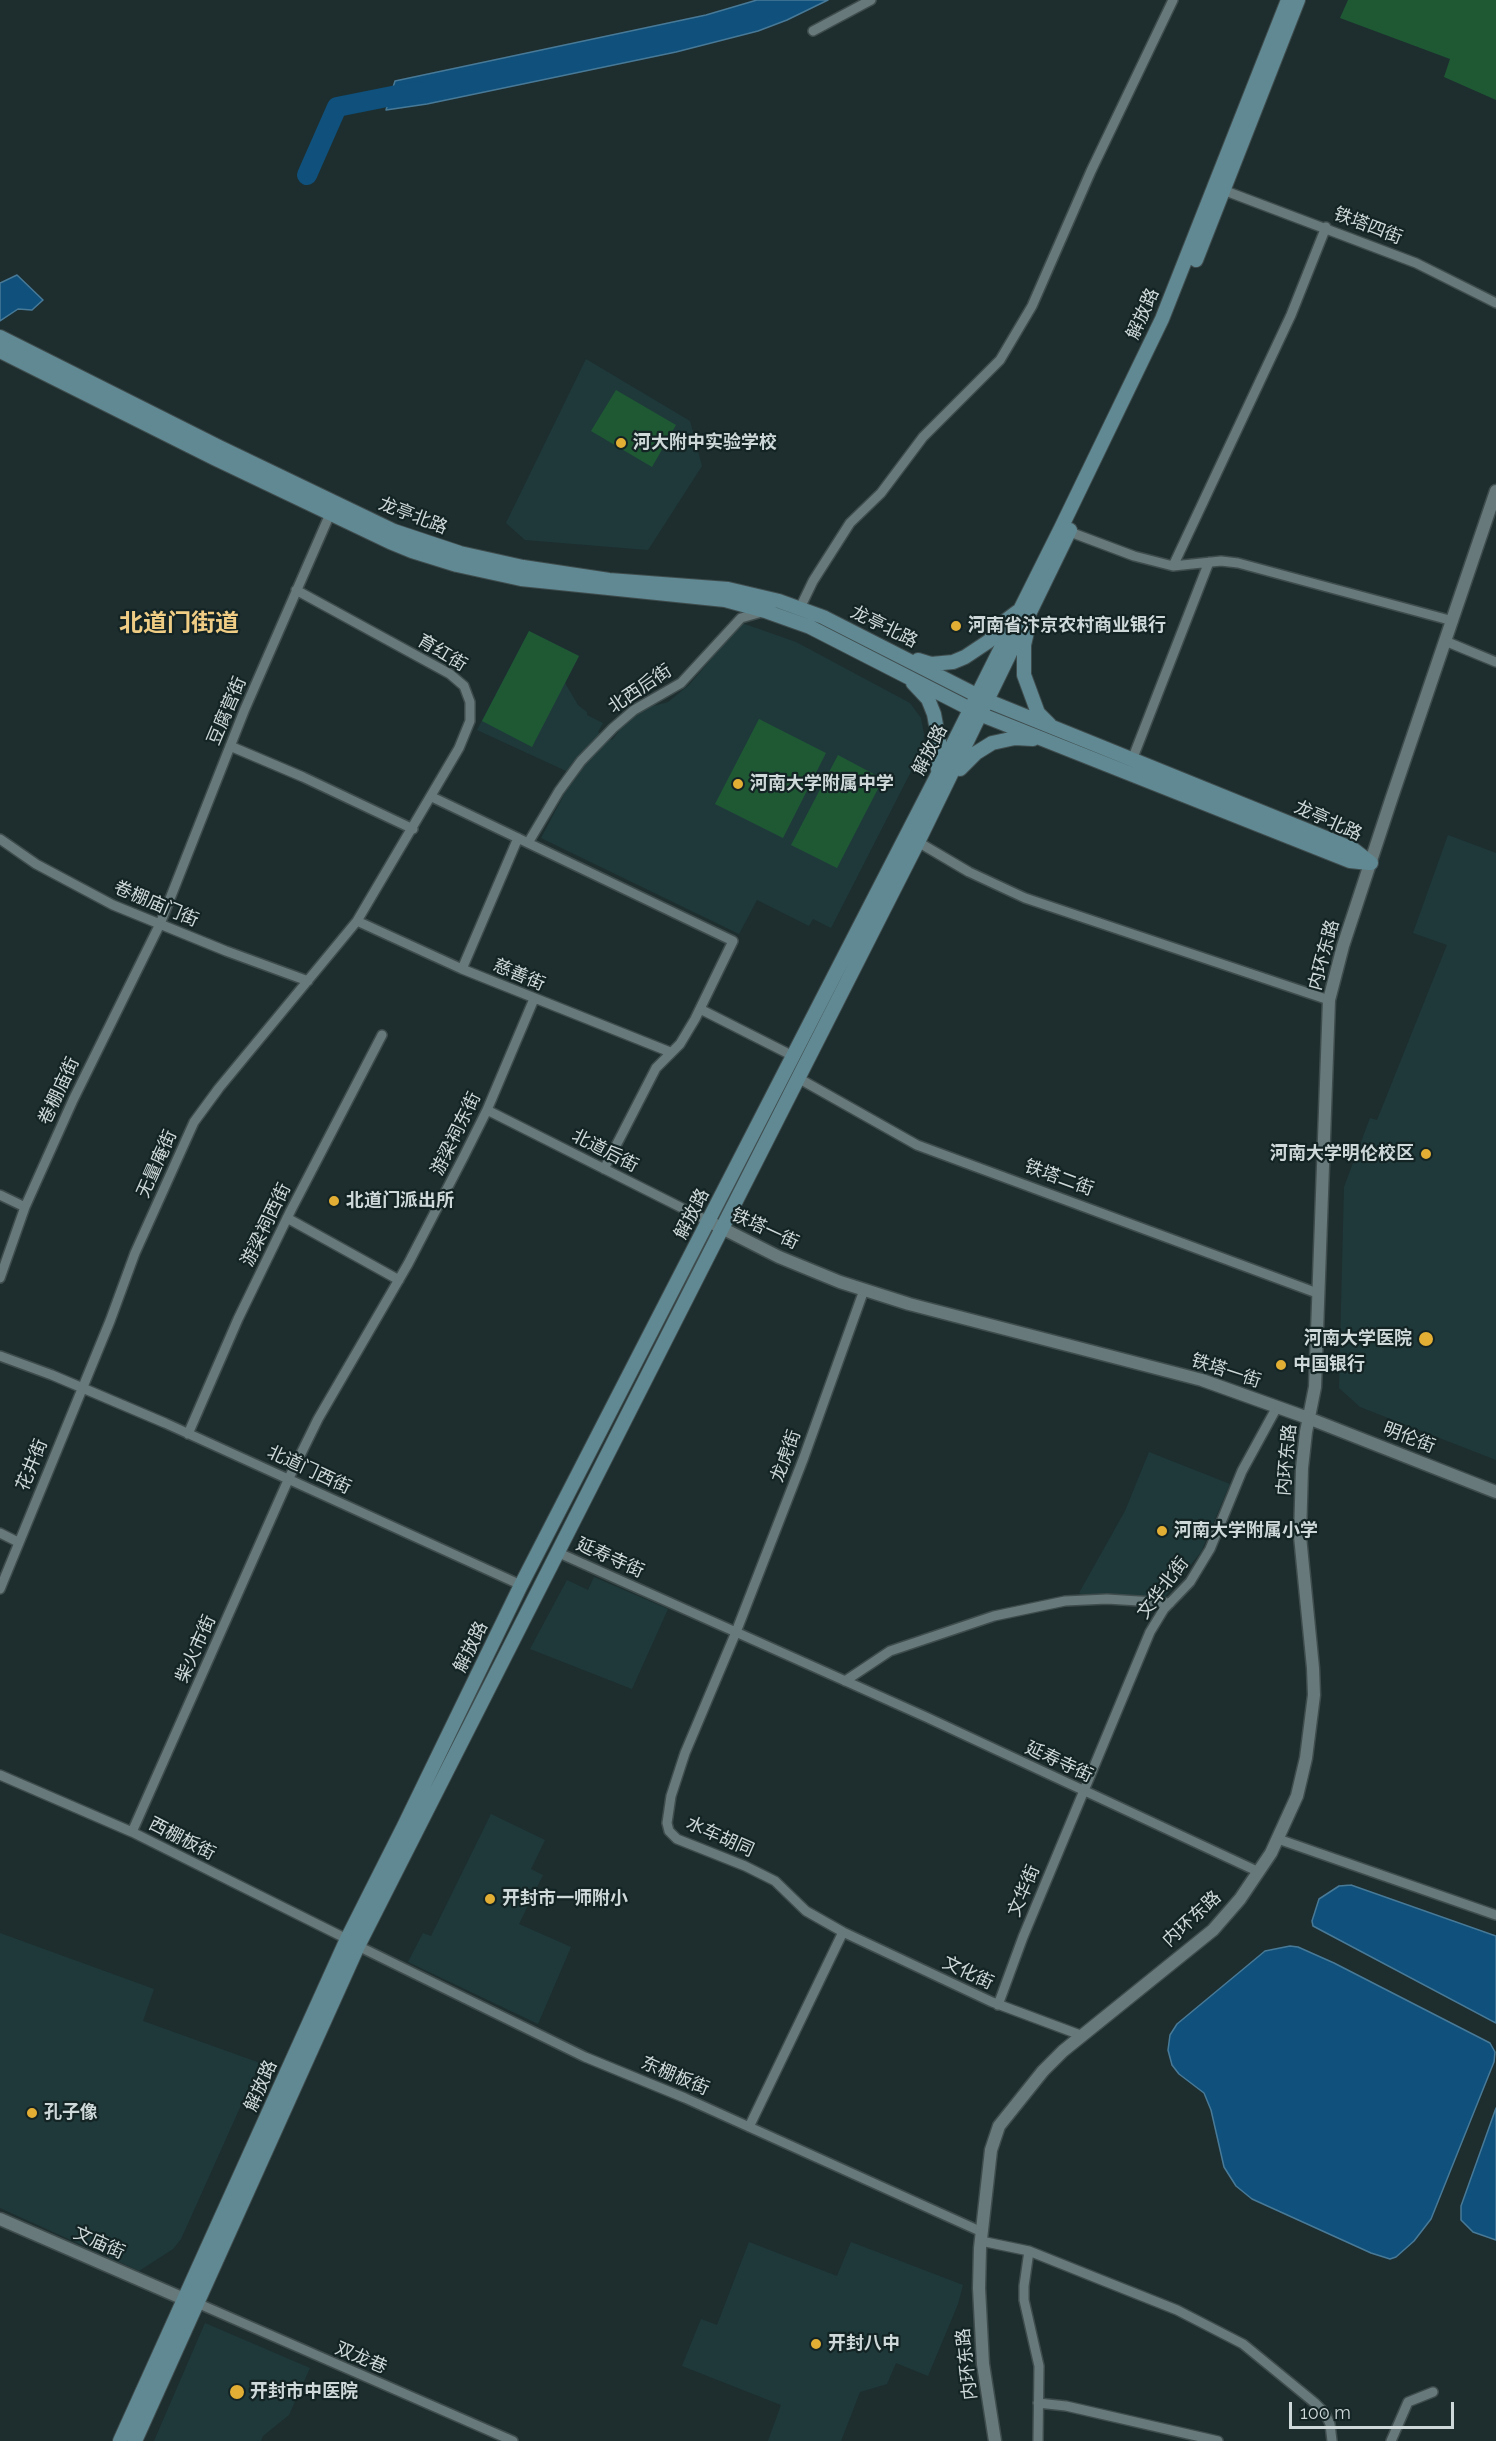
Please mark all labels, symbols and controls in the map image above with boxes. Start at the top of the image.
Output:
street label: 铁塔四街 [1331,203,1405,249]
street label: 解放路 [1122,285,1164,343]
place label: 河大附中实验学校 [633,432,777,454]
marker: 河大附中实验学校 [614,436,628,450]
street label: 龙亭北路 [376,493,450,539]
street label: 龙亭北路 [847,602,921,652]
district label: 北道门街道 [119,610,239,638]
place label: 河南省汴京农村商业银行 [968,615,1166,637]
marker: 河南省汴京农村商业银行 [949,619,963,633]
street label: 育红街 [413,630,471,676]
street label: 北西后街 [604,660,676,718]
street label: 豆腐营街 [203,674,251,748]
street label: 解放路 [908,721,952,779]
place label: 河南大学附属中学 [750,773,894,795]
marker: 河南大学附属中学 [731,777,745,791]
street label: 龙亭北路 [1291,796,1365,846]
street label: 卷棚庙门街 [110,876,202,932]
street label: 内环东路 [1304,917,1344,993]
street label: 慈善街 [490,955,548,995]
street label: 卷棚庙街 [34,1054,84,1128]
street label: 游梁祠东街 [427,1089,485,1179]
street label: 北道后街 [568,1125,642,1177]
street label: 无量庵街 [132,1127,182,1201]
place label: 河南大学明伦校区 [1270,1143,1414,1165]
marker: 河南大学明伦校区 [1419,1147,1433,1161]
street label: 铁塔二街 [1021,1156,1097,1200]
street label: 游梁祠西街 [237,1180,295,1270]
street label: 解放路 [670,1185,714,1243]
place label: 北道门派出所 [346,1190,454,1212]
marker: 北道门派出所 [327,1194,341,1208]
street label: 铁塔一街 [728,1204,802,1254]
place label: 河南大学医院 [1304,1328,1412,1350]
marker: 河南大学医院 [1417,1330,1435,1348]
street label: 铁塔一街 [1188,1350,1264,1392]
place label: 中国银行 [1293,1354,1365,1376]
marker: 中国银行 [1274,1358,1288,1372]
street label: 明伦街 [1380,1418,1438,1458]
street label: 内环东路 [1273,1423,1301,1497]
street label: 龙虎街 [767,1427,805,1485]
street label: 花井街 [12,1436,52,1494]
street label: 北道门西街 [264,1441,354,1499]
place label: 河南大学附属小学 [1174,1520,1318,1542]
marker: 河南大学附属小学 [1155,1524,1169,1538]
street label: 延寿寺街 [573,1533,647,1583]
street label: 文华北街 [1133,1553,1193,1623]
street label: 柴火市街 [171,1612,221,1686]
street label: 解放路 [449,1618,493,1676]
street label: 延寿寺街 [1022,1737,1096,1787]
street label: 水车胡同 [683,1812,757,1862]
street label: 西棚板街 [145,1813,219,1865]
street label: 文华街 [1004,1862,1044,1920]
street label: 内环东路 [1158,1887,1226,1951]
place label: 开封市一师附小 [502,1888,628,1910]
marker: 开封市一师附小 [483,1892,497,1906]
street label: 文化街 [939,1952,997,1994]
street label: 东棚板街 [638,2052,712,2100]
street label: 解放路 [240,2057,282,2115]
place label: 孔子像 [44,2102,98,2124]
marker: 孔子像 [25,2106,39,2120]
street label: 文庙街 [70,2222,128,2264]
street label: 内环东路 [952,2327,982,2401]
place label: 开封八中 [828,2333,900,2355]
marker: 开封八中 [809,2337,823,2351]
street label: 双龙巷 [332,2338,390,2378]
place label: 开封市中医院 [250,2381,358,2403]
marker: 开封市中医院 [228,2383,246,2401]
scale bar [1292,2390,1457,2428]
text: 100 m [1300,2402,1351,2423]

